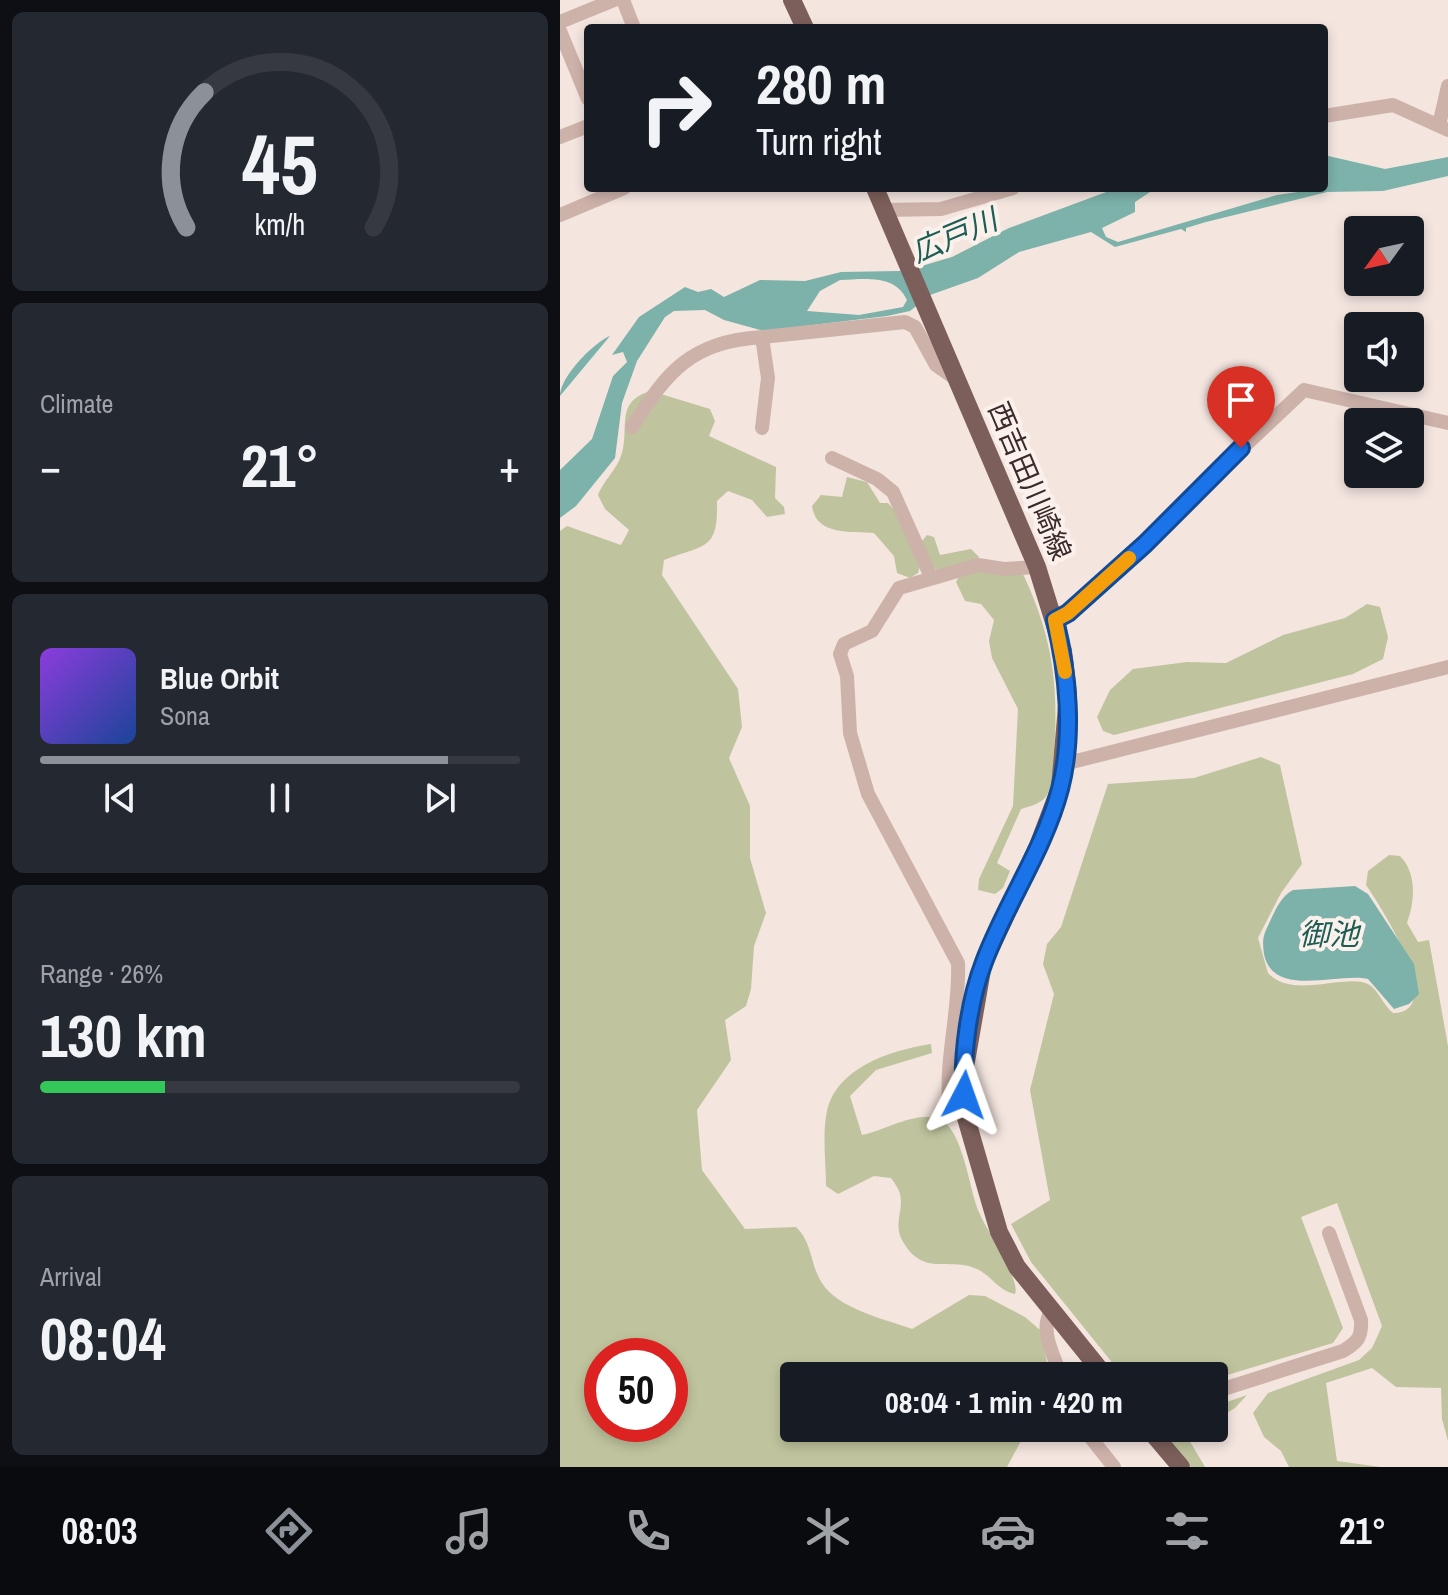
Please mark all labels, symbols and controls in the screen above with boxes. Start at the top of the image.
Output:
text: 280 m [756,46,886,121]
icon: right [624,56,728,160]
text: 45 [242,107,318,219]
text: Turn right [756,118,881,166]
water label: 広戸川 [905,198,1006,271]
text: km/h [255,205,305,244]
north arrow [1344,216,1424,296]
map controls [1344,216,1424,488]
button: sound [1344,312,1424,392]
pin [1207,366,1275,448]
icon: arrive [1219,378,1263,422]
text: Climate [40,386,113,421]
street label: 西吉田川崎線 [980,396,1080,566]
button: layers [1344,408,1424,488]
text: 21° [241,425,319,506]
text: − [40,436,61,496]
text: + [499,436,520,496]
text: Blue Orbit [160,658,279,698]
text: Sona [160,698,210,733]
icon: previous [98,776,142,820]
icon: pause [258,776,302,820]
icon: next [418,776,462,820]
water label: 御池 [1299,914,1362,954]
text: Range · 26% [40,956,163,991]
text: 130 km [40,995,207,1076]
position arrow [922,1053,1006,1137]
text: Arrival [40,1259,102,1294]
text: 08:04 [40,1298,166,1379]
speed limit sign: 50 [584,1338,688,1442]
text: 08:04 · 1 min · 420 m [885,1382,1123,1422]
icon: directions [261,1503,317,1559]
icon: music [441,1503,497,1559]
icon: phone [620,1503,676,1559]
icon: climate [800,1503,856,1559]
icon: car [980,1503,1036,1559]
icon: filters [1159,1503,1215,1559]
text: 08:03 [62,1507,137,1555]
text: 21° [1339,1507,1386,1555]

